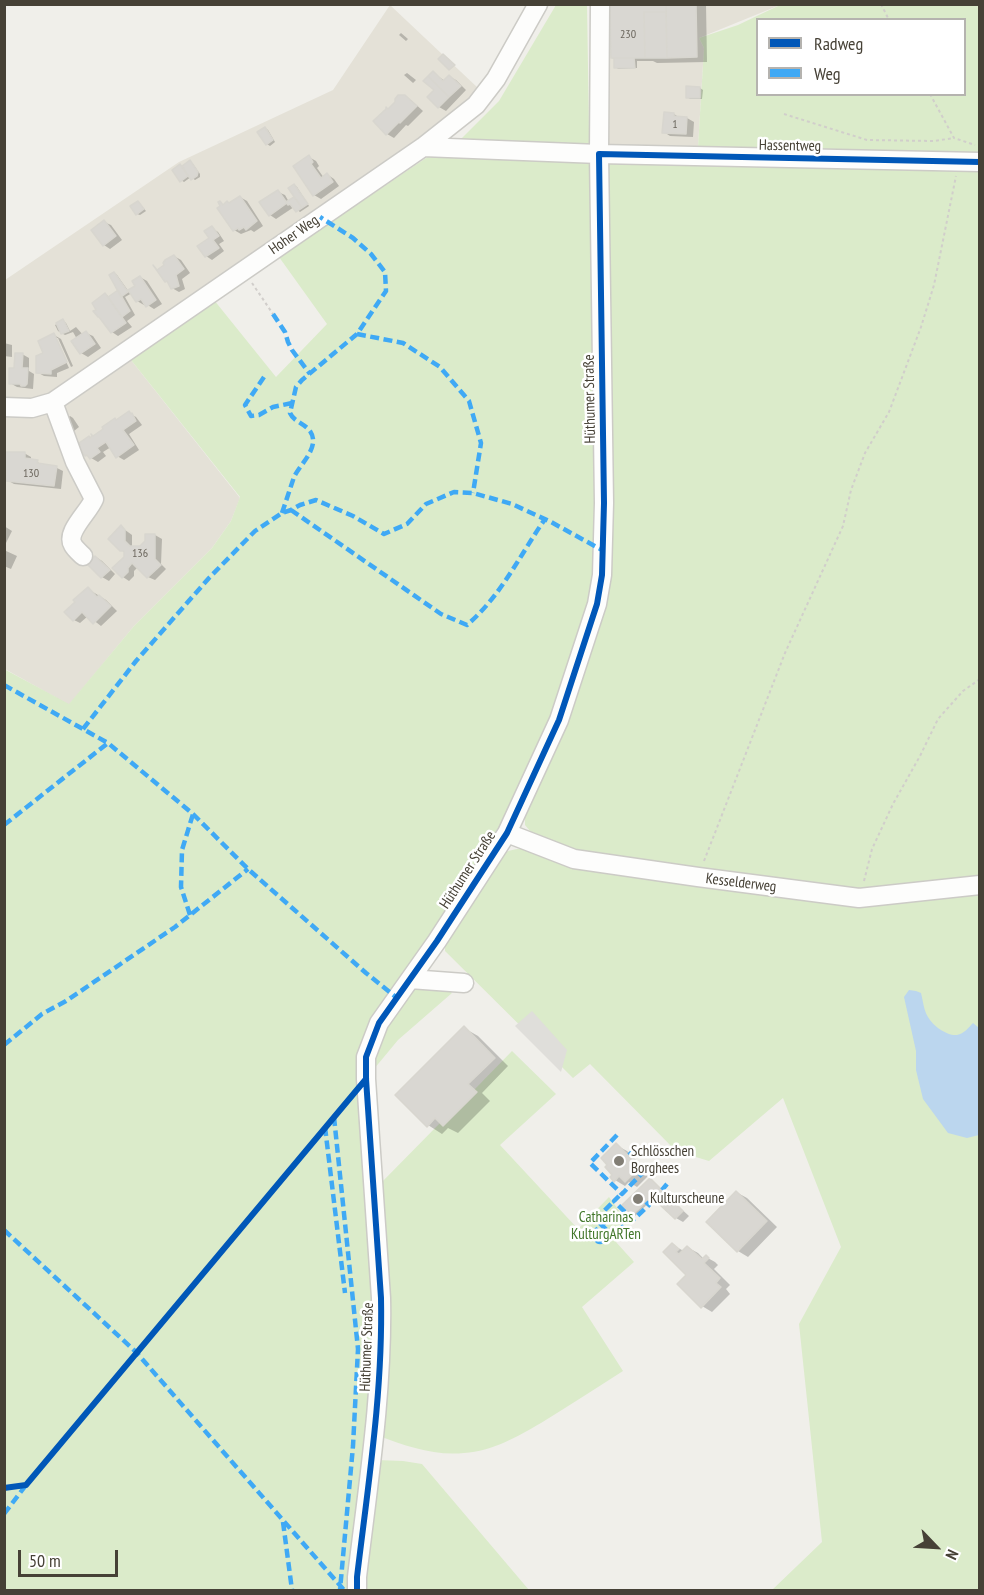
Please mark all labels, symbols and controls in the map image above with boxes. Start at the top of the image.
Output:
legend [756,18,966,96]
house number: 230 [620,28,636,42]
text: Radweg [814,32,863,55]
text: Weg [814,62,841,85]
house number: 1 [672,118,678,132]
street label: Hassentweg [759,136,821,156]
street label: Hoher Weg [266,211,322,259]
street label: Hüthumer Straße [580,354,600,444]
house number: 130 [23,467,39,481]
house number: 136 [132,547,148,561]
street label: Hüthumer Straße [436,828,500,912]
street label: Kesselderweg [705,870,777,896]
place label: Schlösschen Borghees [631,1143,694,1178]
marker: Schlösschen Borghees [612,1154,626,1168]
place label: Kulturscheune [650,1190,724,1208]
marker: Kulturscheune [631,1192,645,1206]
park label: Catharinas KulturgARTen [571,1209,641,1244]
street label: Hüthumer Straße [356,1302,378,1392]
north arrow [906,1517,966,1577]
scale bar [21,1538,122,1576]
text: N [941,1546,963,1563]
text: 50 m [29,1549,61,1572]

